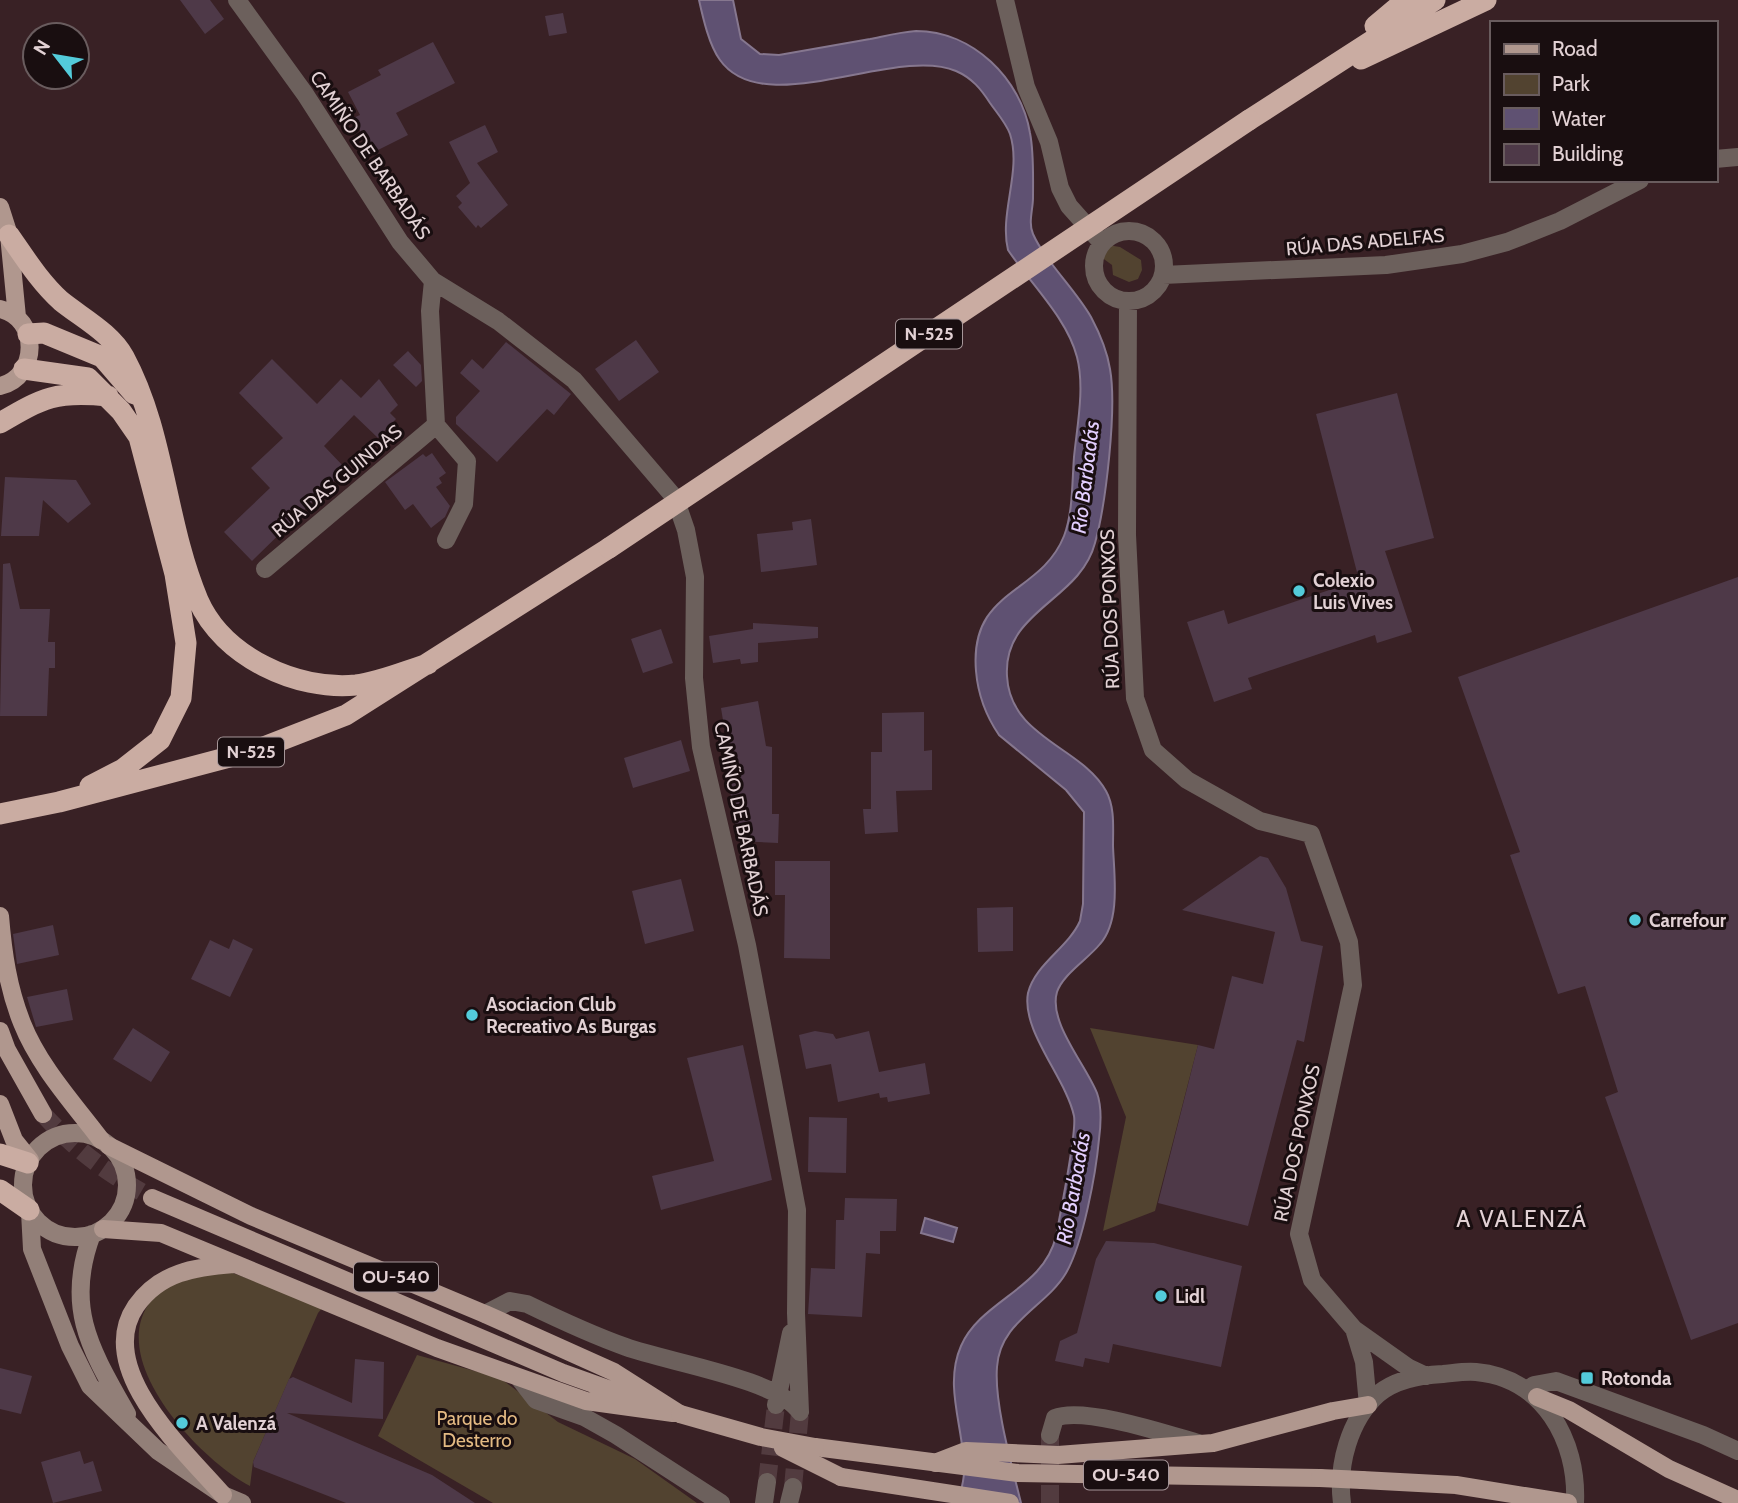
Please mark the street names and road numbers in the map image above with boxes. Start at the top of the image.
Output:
street label: CAMIÑO DE BARBADÁS [305,66,436,244]
street label: RÚA DAS ADELFAS [1285,223,1445,260]
road number: N-525 [896,320,962,348]
street label: RÚA DAS GUINDAS [267,419,407,542]
street label: RÚA DOS PONXOS [1095,529,1124,689]
street label: CAMIÑO DE BARBADÁS [709,719,774,918]
road number: N-525 [218,738,284,766]
street label: RÚA DOS PONXOS [1268,1062,1325,1224]
road number: OU-540 [354,1262,438,1292]
road number: OU-540 [1084,1460,1168,1490]

